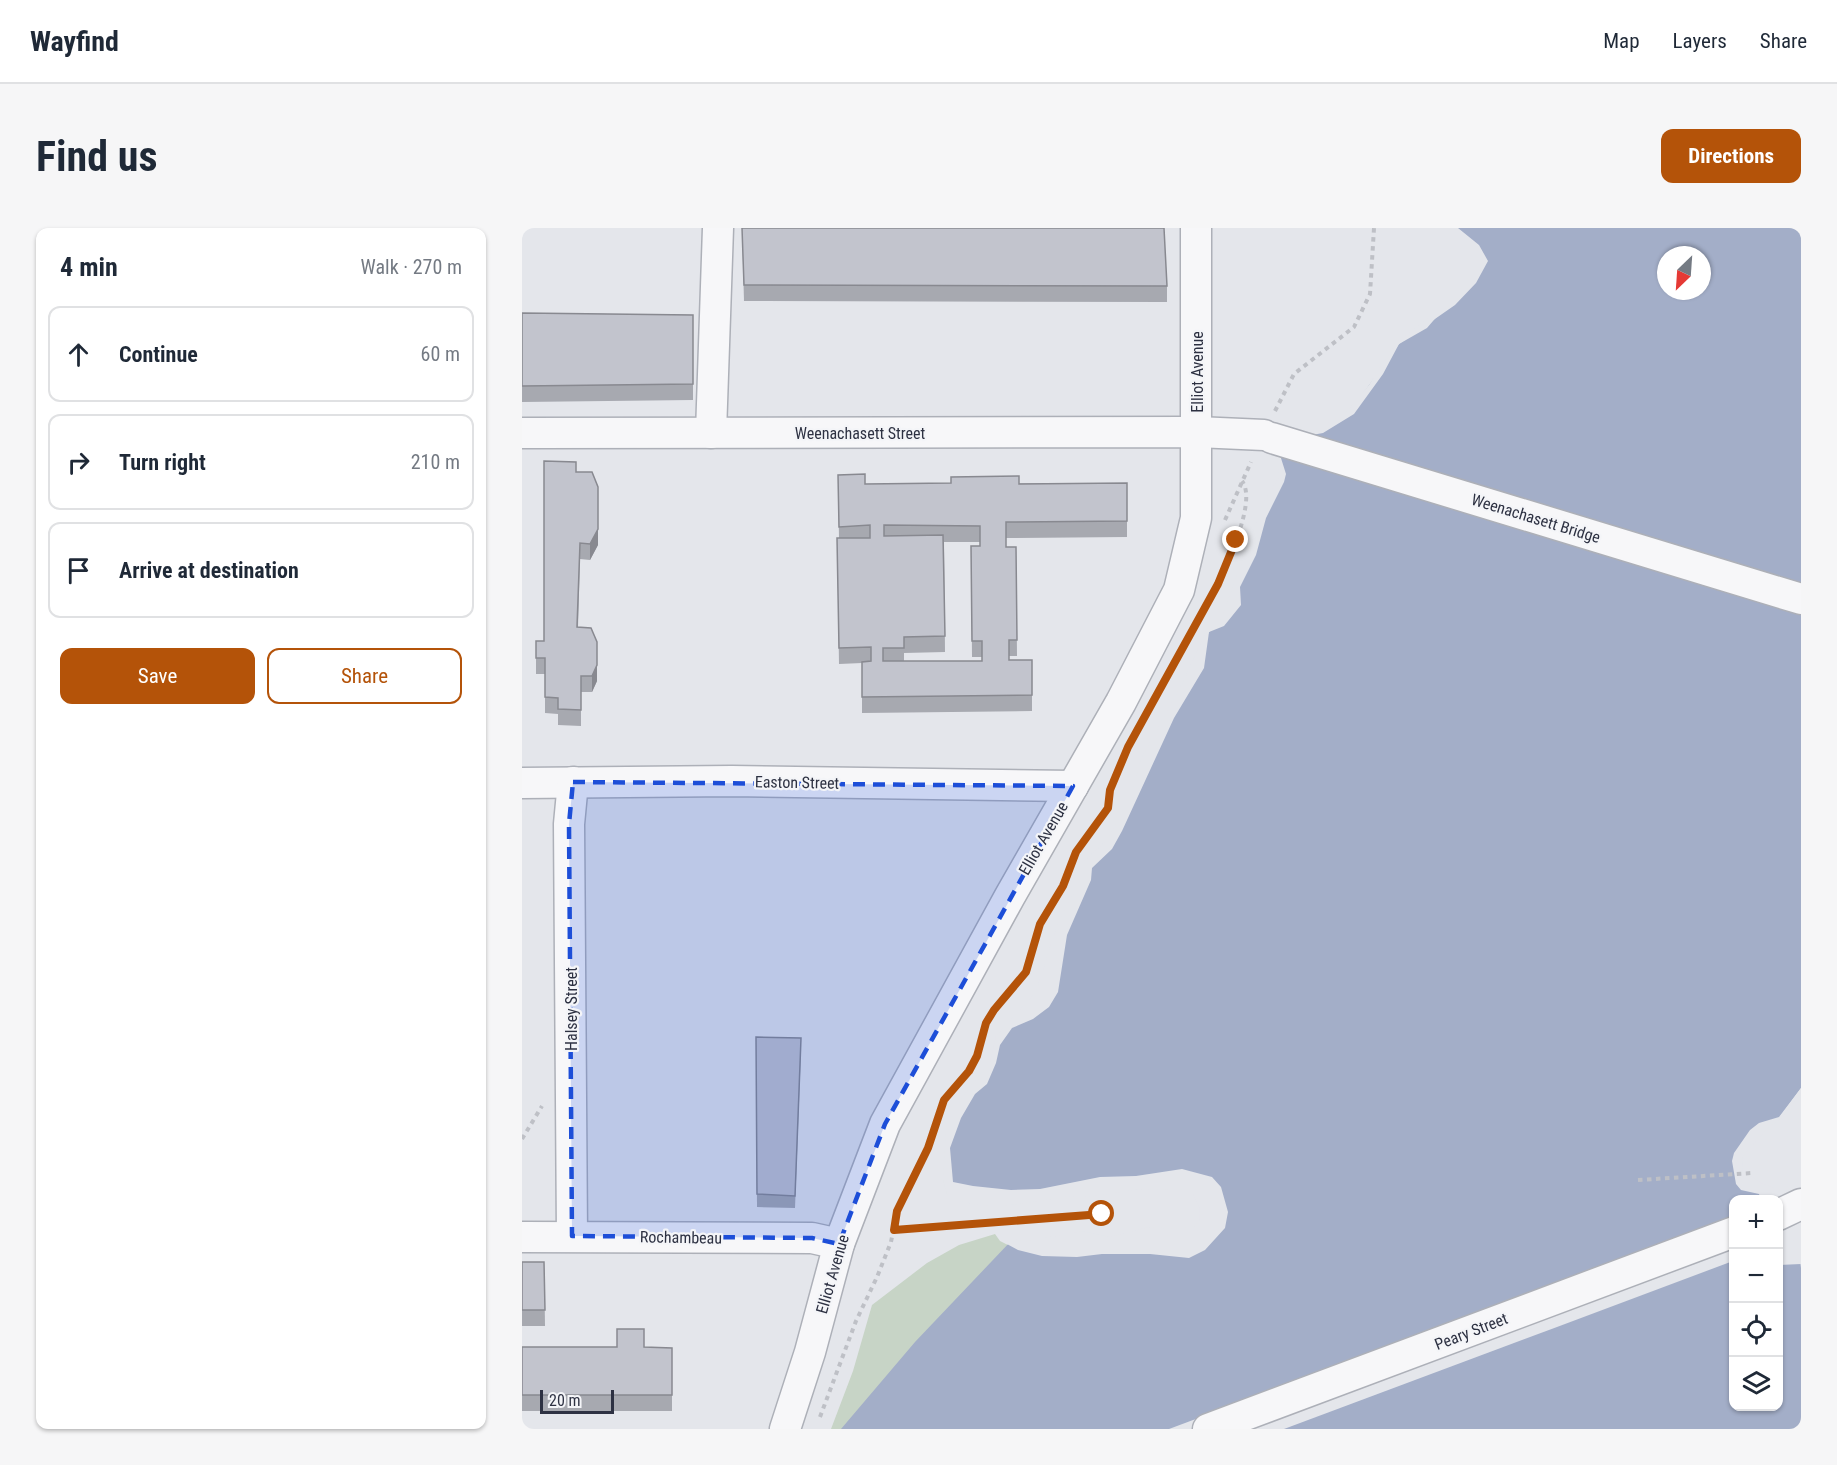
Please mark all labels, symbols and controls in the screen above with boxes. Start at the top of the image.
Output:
text: Wayfind [30,25,119,58]
text: Map [1603,29,1640,53]
text: Layers [1673,29,1727,53]
text: Share [1760,29,1807,53]
button: Directions [1661,129,1801,183]
text: Find us [36,132,157,181]
north arrow [1657,246,1711,300]
text: 4 min [60,252,118,282]
text: Walk · 270 m [361,255,462,279]
street label: Elliot Avenue [1188,331,1207,413]
icon: ahead [62,338,95,371]
text: Continue [119,342,198,367]
text: 60 m [421,342,460,366]
street label: Weenachasett Street [795,424,926,443]
icon: right [62,446,95,479]
text: Turn right [119,450,206,475]
text: 210 m [411,450,460,474]
street label: Weenachasett Bridge [1469,490,1603,547]
route end [1222,526,1248,552]
icon: arrive [62,554,95,587]
text: Arrive at destination [119,558,299,583]
button: Save [60,648,255,704]
button: Share [267,648,462,704]
street label: Easton Street [755,772,840,793]
street label: Elliot Avenue [1015,798,1072,878]
street label: Halsey Street [562,967,581,1051]
map controls [1729,1195,1783,1411]
button: + [1729,1195,1783,1249]
route start [1088,1200,1114,1226]
street label: Rochambeau [640,1227,722,1248]
street label: Elliot Avenue [812,1232,853,1316]
button: − [1729,1249,1783,1303]
button: locate [1729,1303,1783,1357]
street label: Peary Street [1432,1309,1511,1354]
button: layers [1729,1357,1783,1411]
scale bar [540,1387,614,1414]
text: 20 m [549,1391,581,1410]

